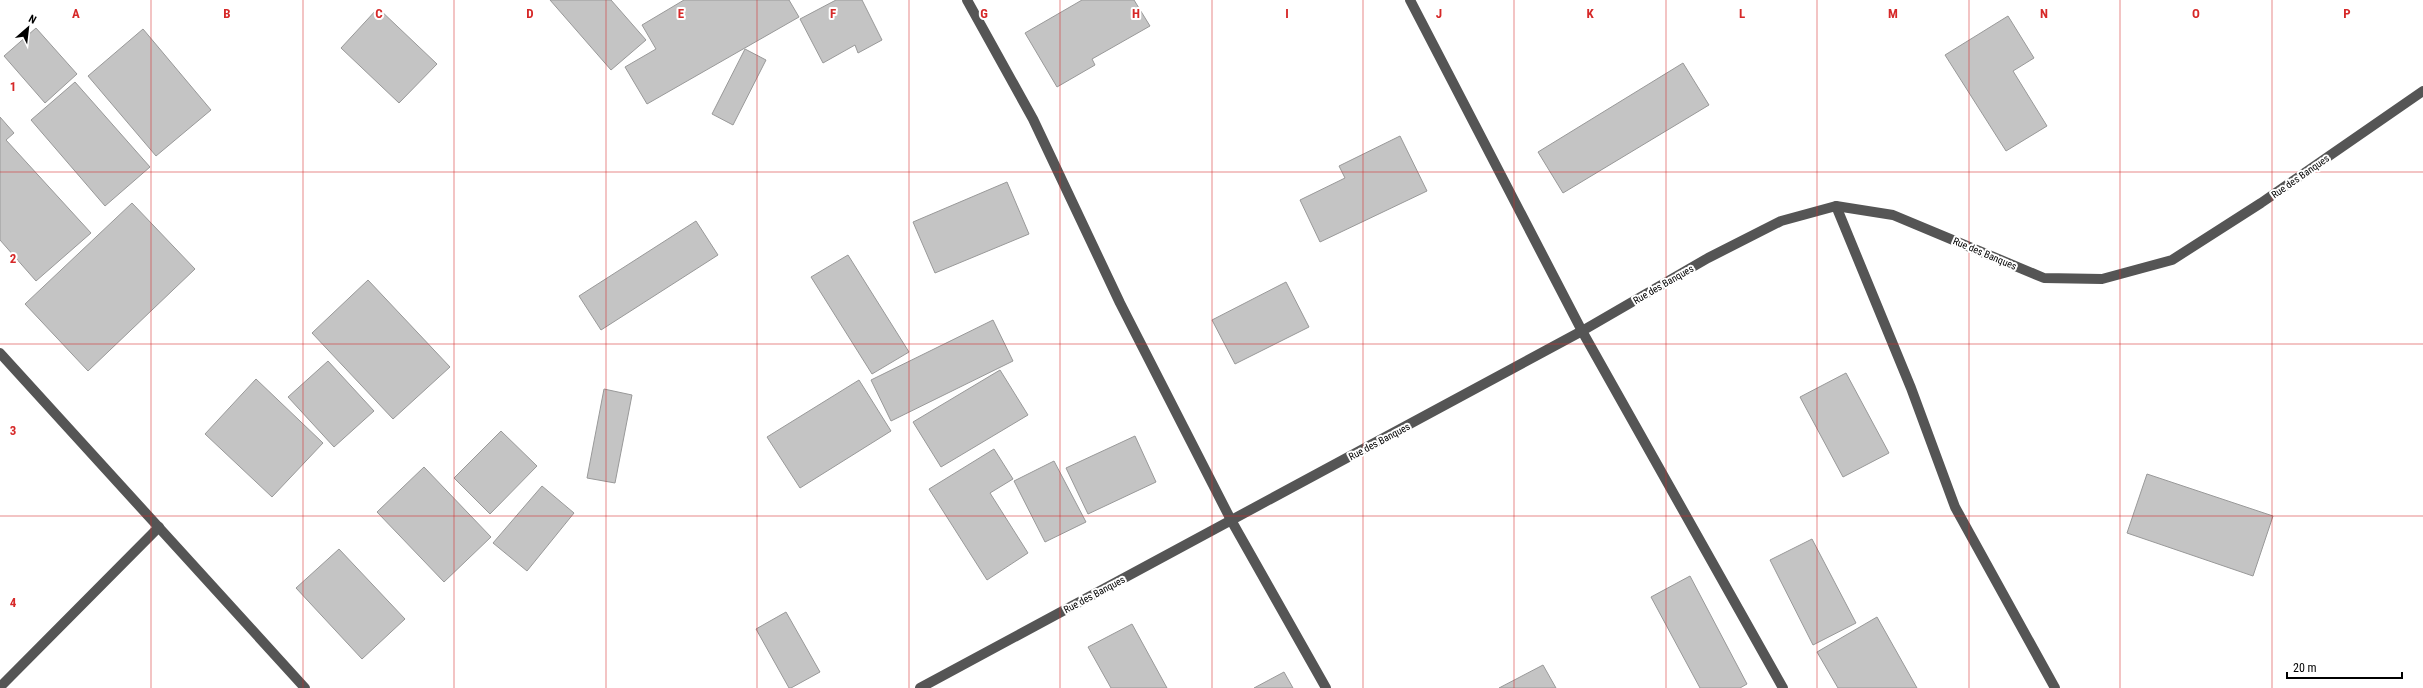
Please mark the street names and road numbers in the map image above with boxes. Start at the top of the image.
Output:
street label: Rue des Banques [2269,152,2332,200]
street label: Rue des Banques [1951,235,2019,272]
street label: Rue des Banques [1631,262,1696,306]
street label: Rue des Banques [1347,420,1412,462]
street label: Rue des Banques [1062,573,1127,615]

